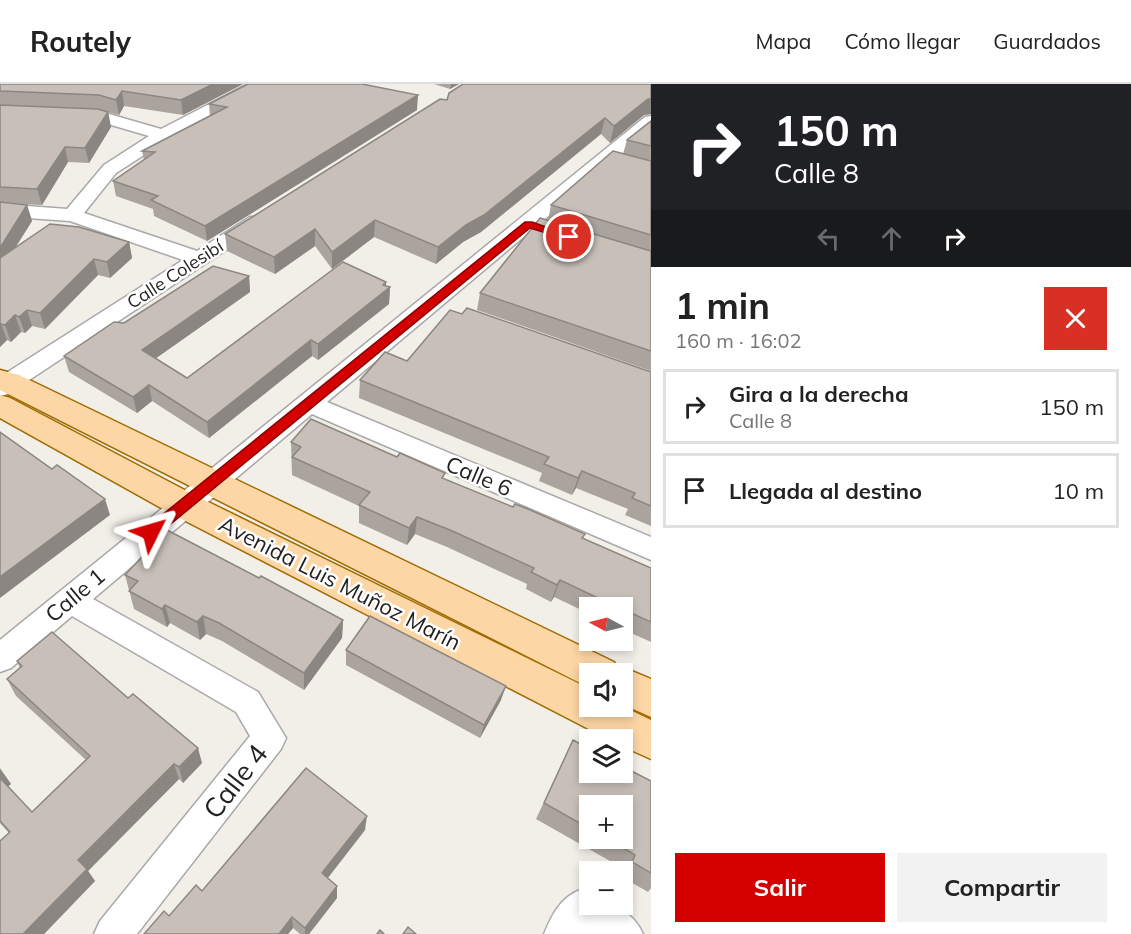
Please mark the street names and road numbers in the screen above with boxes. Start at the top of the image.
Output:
street label: Calle Colesibí [123,233,229,314]
street label: Calle 6 [442,450,516,502]
street label: Avenida Luis Muñoz Marín [214,510,466,656]
street label: Calle 1 [39,562,111,628]
street label: Calle 4 [195,737,275,825]

